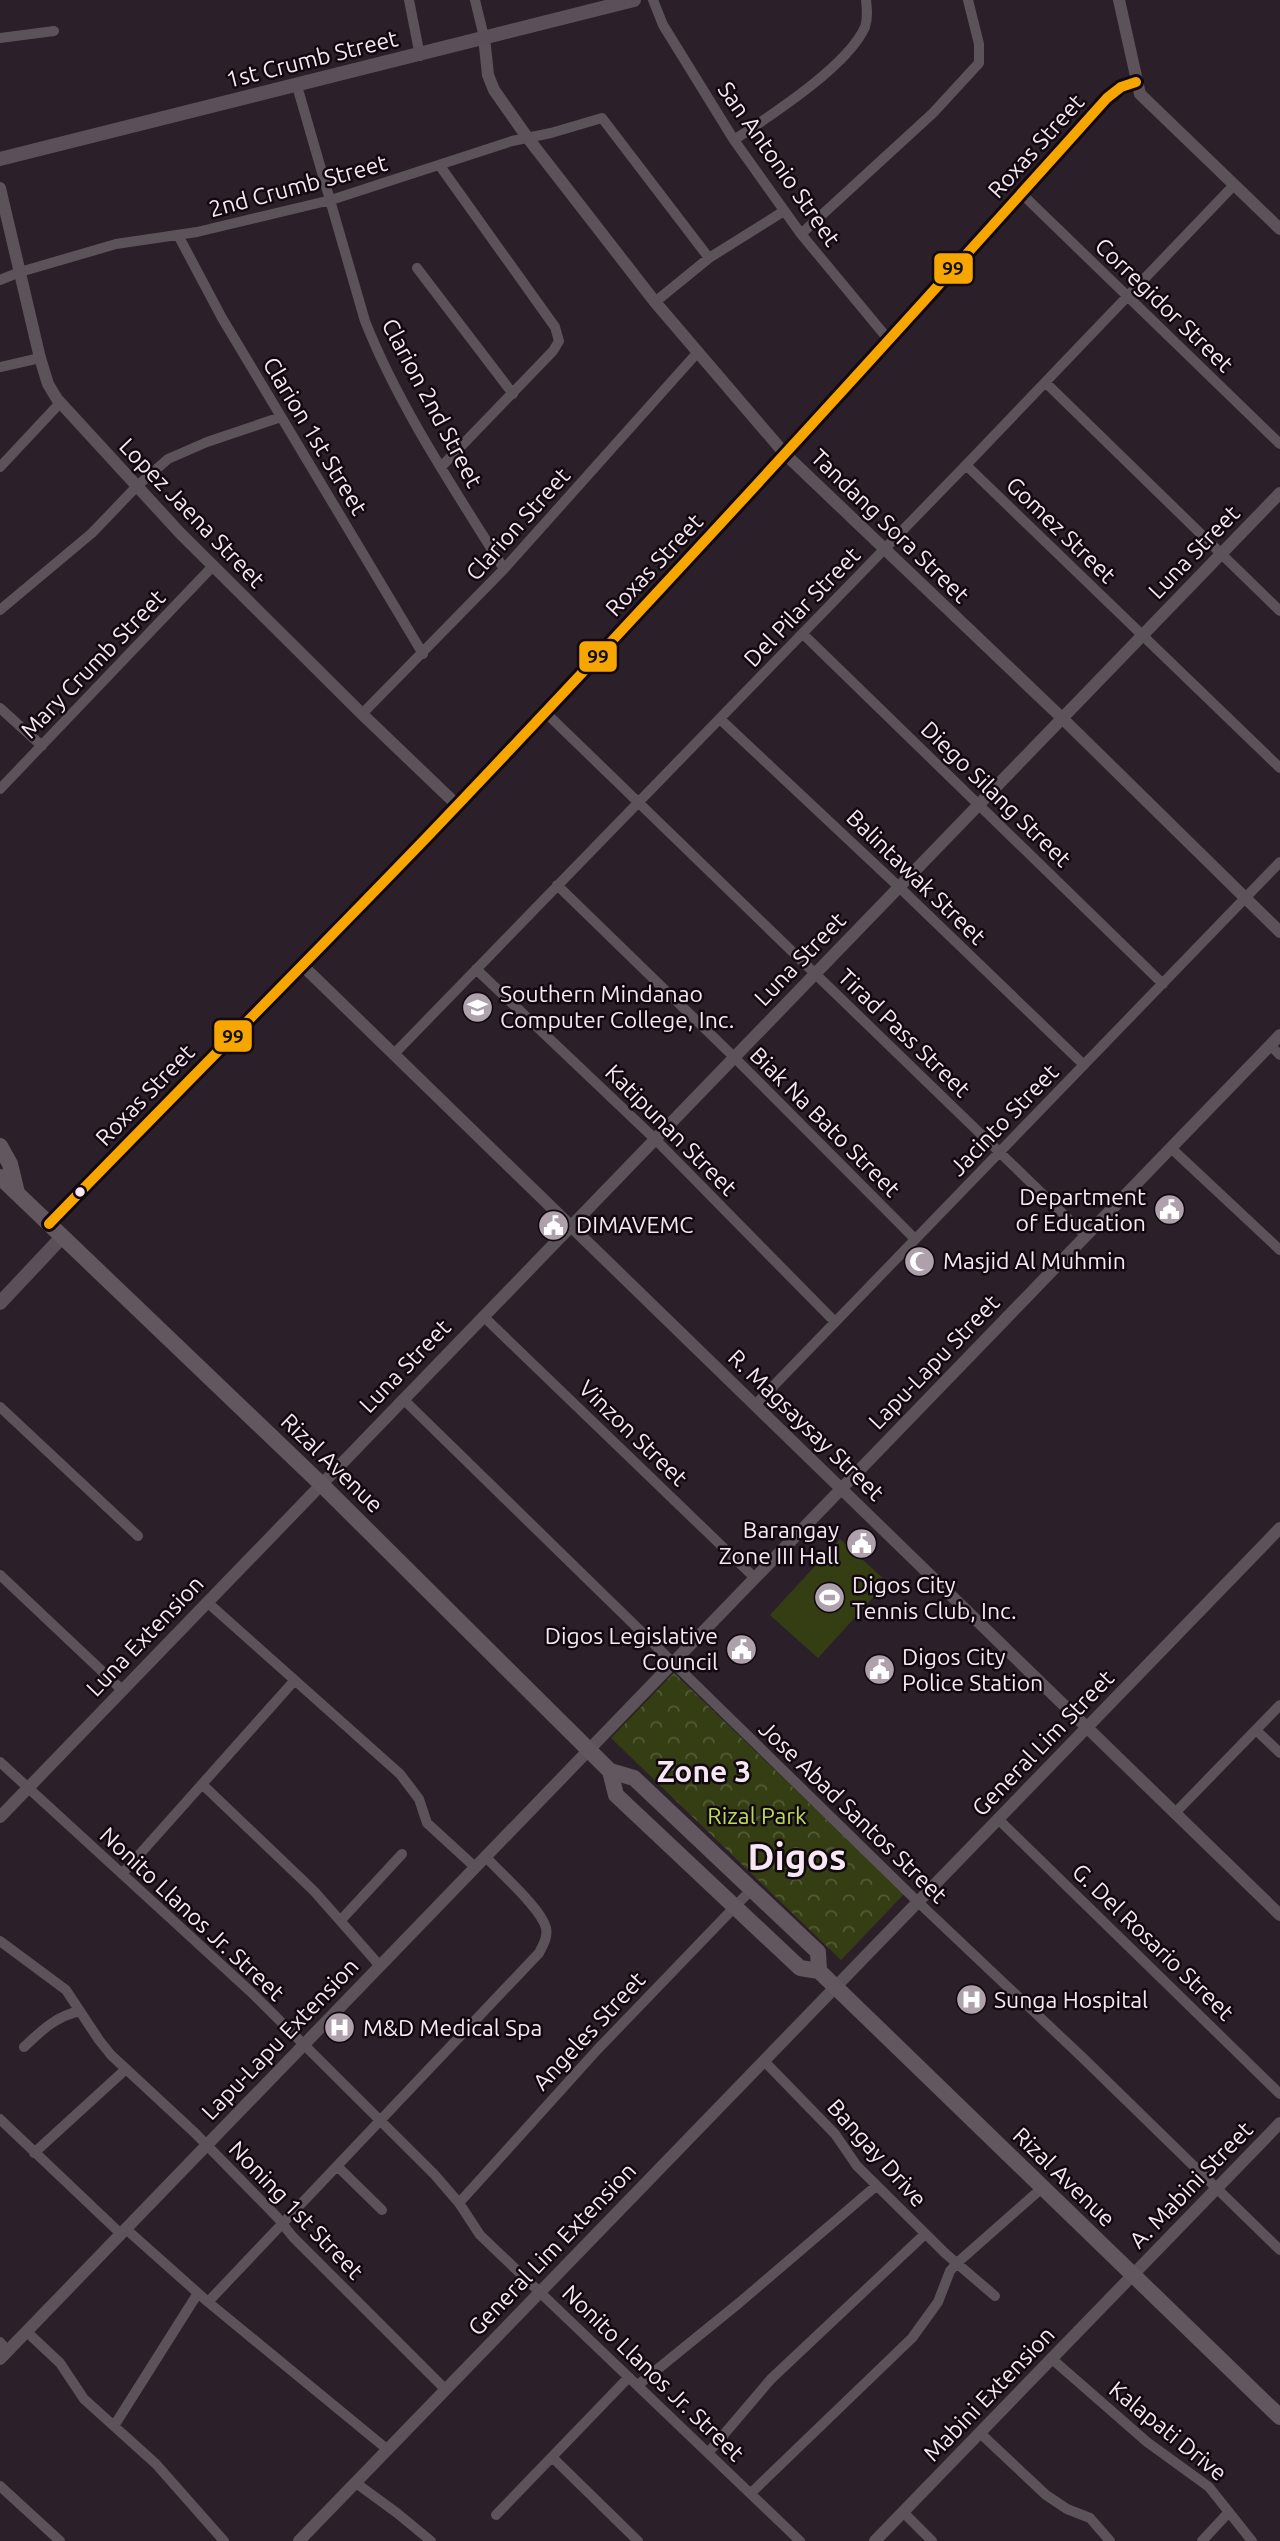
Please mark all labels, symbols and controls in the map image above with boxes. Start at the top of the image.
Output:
street label: 1st Crumb Street [223,25,400,92]
street label: San Antonio Street [713,77,845,251]
street label: Roxas Street [983,89,1089,202]
street label: 2nd Crumb Street [206,150,390,221]
street label: Corregidor Street [1090,233,1238,377]
line badge: 99 [933,252,974,285]
text: 99 [942,257,964,279]
street label: Clarion 2nd Street [377,314,487,491]
street label: Clarion 1st Street [258,352,372,519]
street label: Lopez Jaena Street [115,433,270,592]
street label: Tandang Sora Street [806,444,974,607]
street label: Clarion Street [461,462,575,585]
street label: Gomez Street [1002,472,1121,588]
street label: Luna Street [1143,500,1244,603]
street label: Roxas Street [600,508,707,621]
street label: Del Pilar Street [739,542,865,671]
street label: Mary Crumb Street [16,584,170,743]
line badge: 99 [578,640,618,673]
text: 99 [587,645,609,667]
street label: Diego Silang Street [917,716,1076,871]
street label: Balintawak Street [842,804,991,949]
street label: Luna Street [749,907,850,1010]
street label: Tirad Pass Street [833,964,975,1102]
place label: Southern Mindanao Computer College, Inc. [500,981,734,1032]
school or university icon: Southern Mindanao Computer College, Inc. [460,990,494,1024]
line badge: 99 [213,1019,253,1053]
text: 99 [222,1025,244,1047]
street label: Roxas Street [90,1039,199,1150]
street label: Biak Na Bato Street [746,1042,905,1201]
street label: Katipunan Street [601,1059,742,1200]
street label: Jacinto Street [944,1059,1063,1180]
place label: Department of Education [1016,1184,1146,1235]
unlabelled marker [73,1185,87,1199]
public building icon: Department of Education [1152,1193,1186,1227]
public building icon: DIMAVEMC [536,1208,570,1242]
place label: DIMAVEMC [576,1212,693,1237]
mosque icon: Masjid Al Muhmin [903,1244,937,1278]
place label: Masjid Al Muhmin [943,1248,1126,1273]
street label: Lapu-Lapu Street [863,1290,1004,1434]
street label: Luna Street [354,1314,455,1417]
street label: R. Magsaysay Street [724,1344,889,1505]
street label: Vinzon Street [574,1375,693,1490]
street label: Rizal Avenue [277,1408,388,1517]
place label: Barangay Zone III Hall [719,1517,839,1568]
public building icon: Barangay Zone III Hall [845,1526,879,1560]
street label: Luna Extension [81,1571,208,1701]
place label: Digos City Tennis Club, Inc. [852,1572,1017,1623]
sports icon: Digos City Tennis Club, Inc. [812,1581,846,1615]
place label: Digos Legislative Council [545,1623,718,1674]
public building icon: Digos Legislative Council [724,1632,758,1666]
place label: Digos City Police Station [902,1644,1043,1695]
public building icon: Digos City Police Station [862,1653,896,1687]
street label: General Lim Street [967,1665,1118,1820]
street label: Jose Abad Santos Street [755,1716,952,1908]
district label: Zone 3 [657,1754,751,1788]
park label: Rizal Park [707,1803,807,1828]
street label: Nonito Llanos Jr. Street [95,1822,289,2005]
district label: Digos [748,1836,846,1877]
street label: G. Del Rosario Street [1068,1858,1239,2025]
street label: Lapu-Lapu Extension [196,1953,363,2124]
street label: Angeles Street [528,1966,650,2095]
hospital icon: Sunga Hospital [954,1983,988,2017]
place label: Sunga Hospital [994,1987,1148,2012]
hospital icon: M&D Medical Spa [323,2011,357,2045]
place label: M&D Medical Spa [363,2015,542,2040]
street label: Bangay Drive [823,2094,932,2211]
street label: A. Mabini Street [1124,2116,1257,2253]
street label: Rizal Avenue [1009,2122,1120,2231]
street label: Noning 1st Street [224,2136,368,2284]
street label: General Lim Extension [463,2157,640,2340]
street label: Nonito Llanos Jr. Street [558,2280,749,2466]
street label: Mabini Extension [918,2321,1059,2466]
street label: Kalapati Drive [1105,2376,1232,2485]

